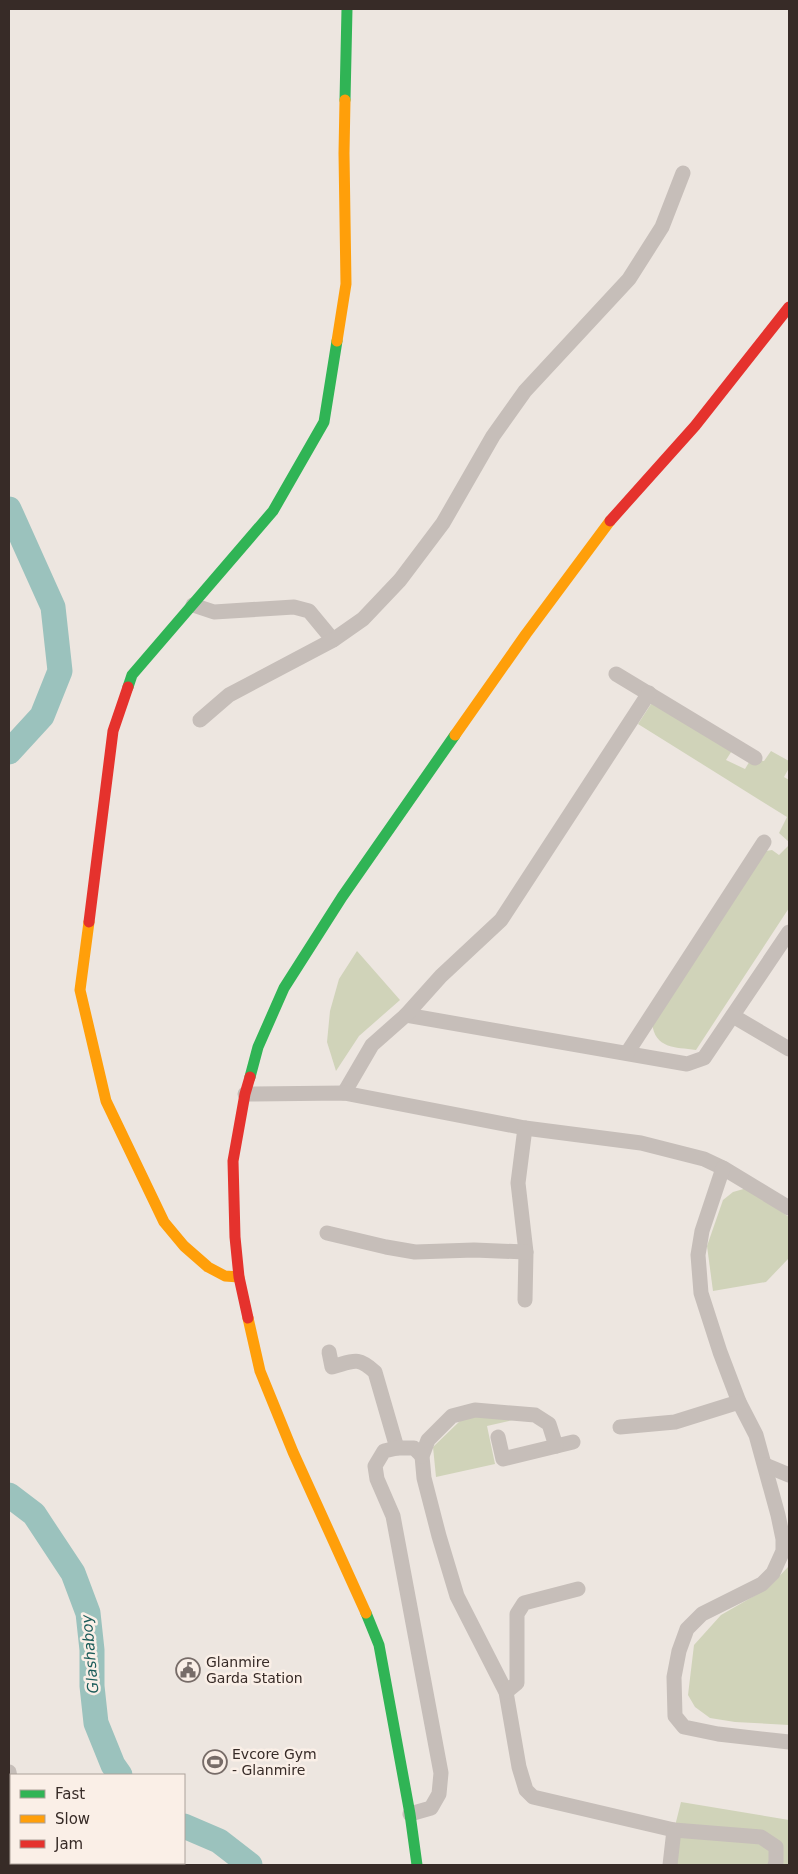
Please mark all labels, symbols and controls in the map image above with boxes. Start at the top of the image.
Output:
water label: Glashaboy [77,1613,102,1694]
place label: Glanmire Garda Station [206,1654,303,1686]
public building icon: Glanmire Garda Station [175,1657,201,1683]
place label: Evcore Gym - Glanmire [232,1746,317,1778]
sports icon: Evcore Gym - Glanmire [202,1749,228,1775]
legend [10,1774,185,1864]
text: Fast [55,1785,85,1803]
text: Slow [55,1810,90,1828]
text: Jam [54,1835,83,1853]

